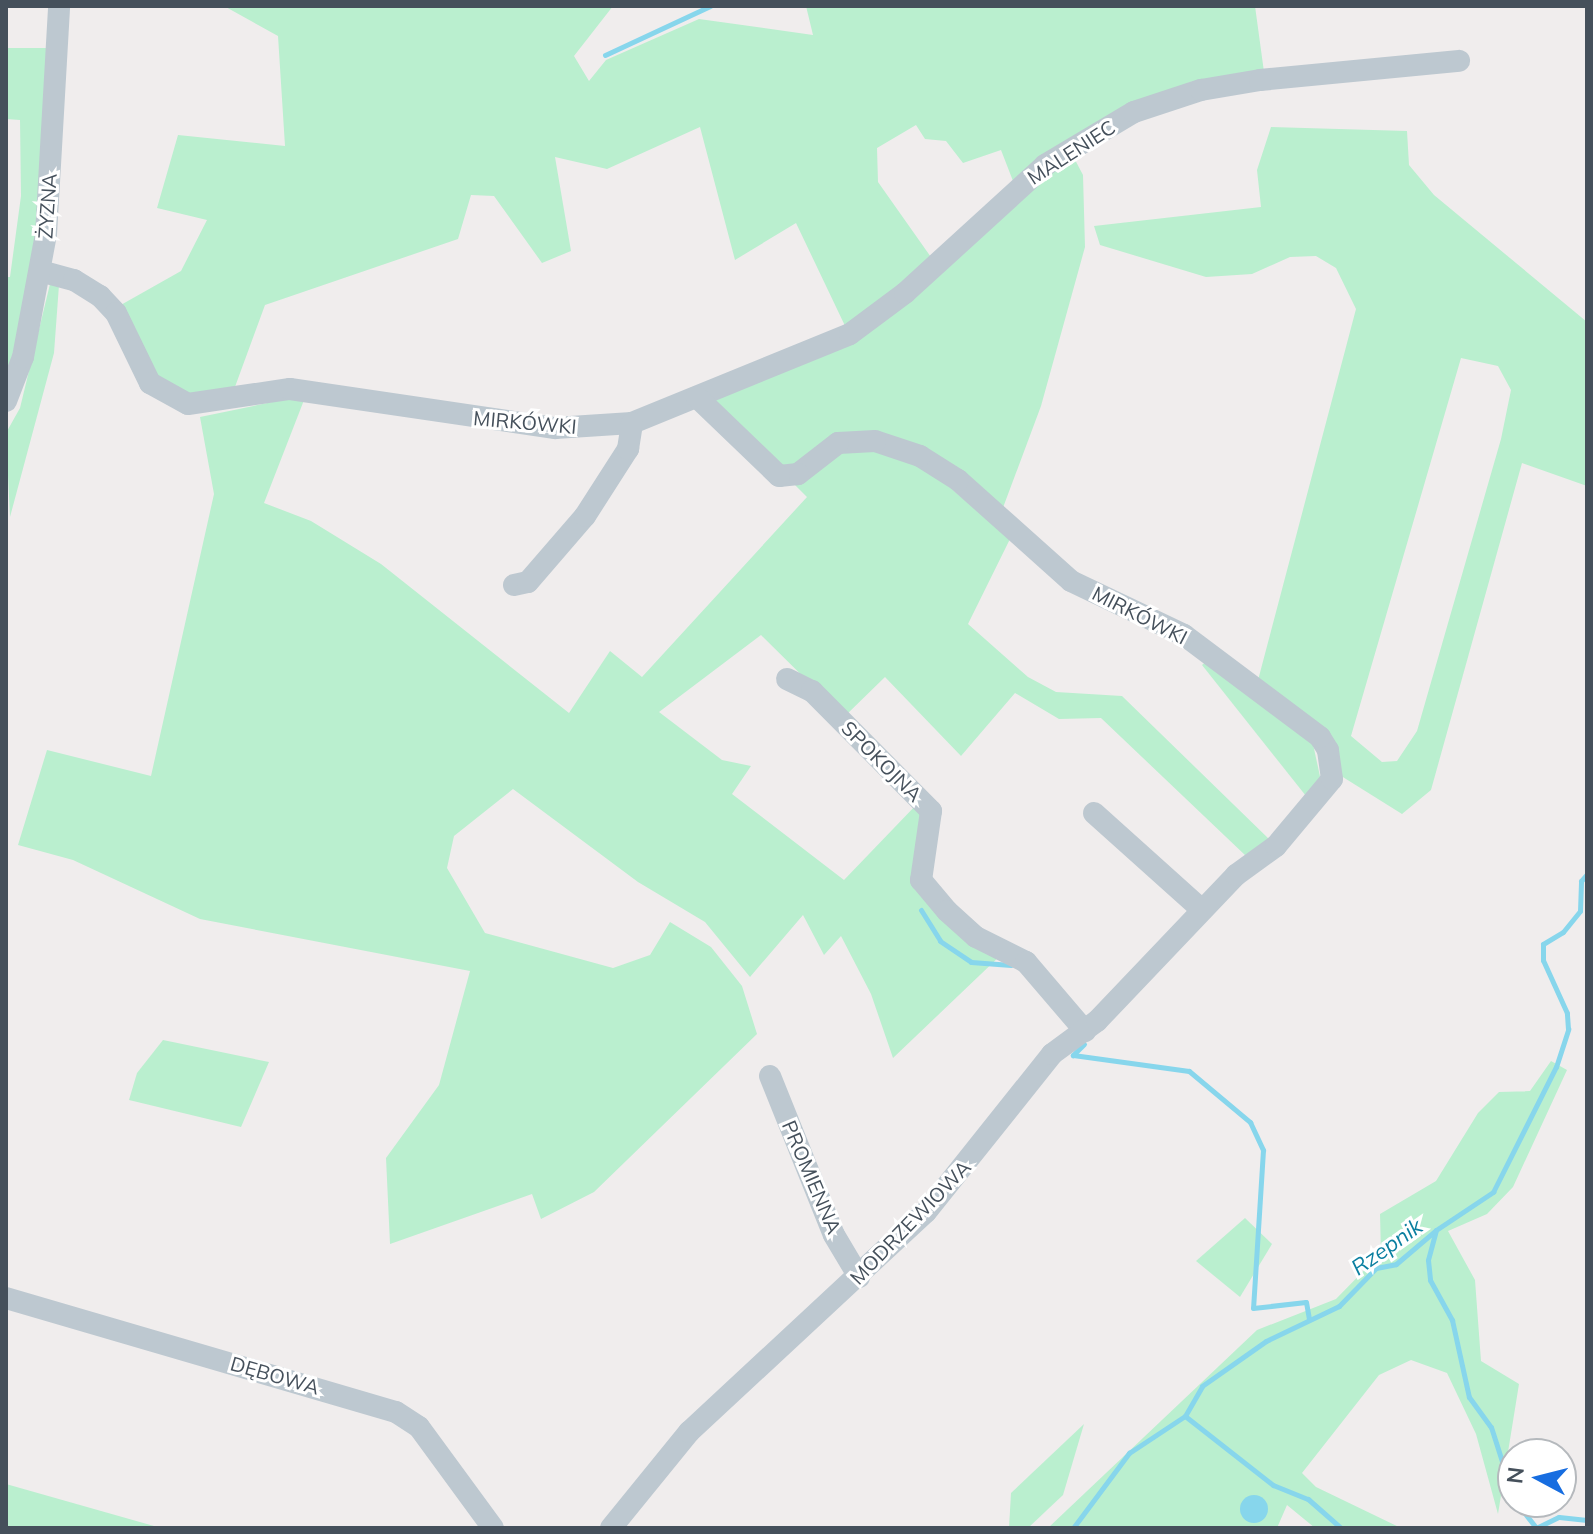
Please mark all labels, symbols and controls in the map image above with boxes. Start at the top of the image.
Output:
street label: MALENIEC [1023,115,1119,189]
street label: ŻYZNA [33,172,61,240]
street label: MIRKÓWKI [472,406,578,438]
street label: MIRKÓWKI [1088,581,1192,649]
street label: SPOKOJNA [837,716,927,806]
street label: PROMIENNA [777,1117,847,1237]
street label: MODRZEWIOWA [845,1155,975,1289]
water label: Rzepnik [1346,1213,1428,1281]
street label: DĘBOWA [228,1351,322,1399]
north arrow [1497,1438,1577,1518]
text: N [1500,1465,1530,1485]

